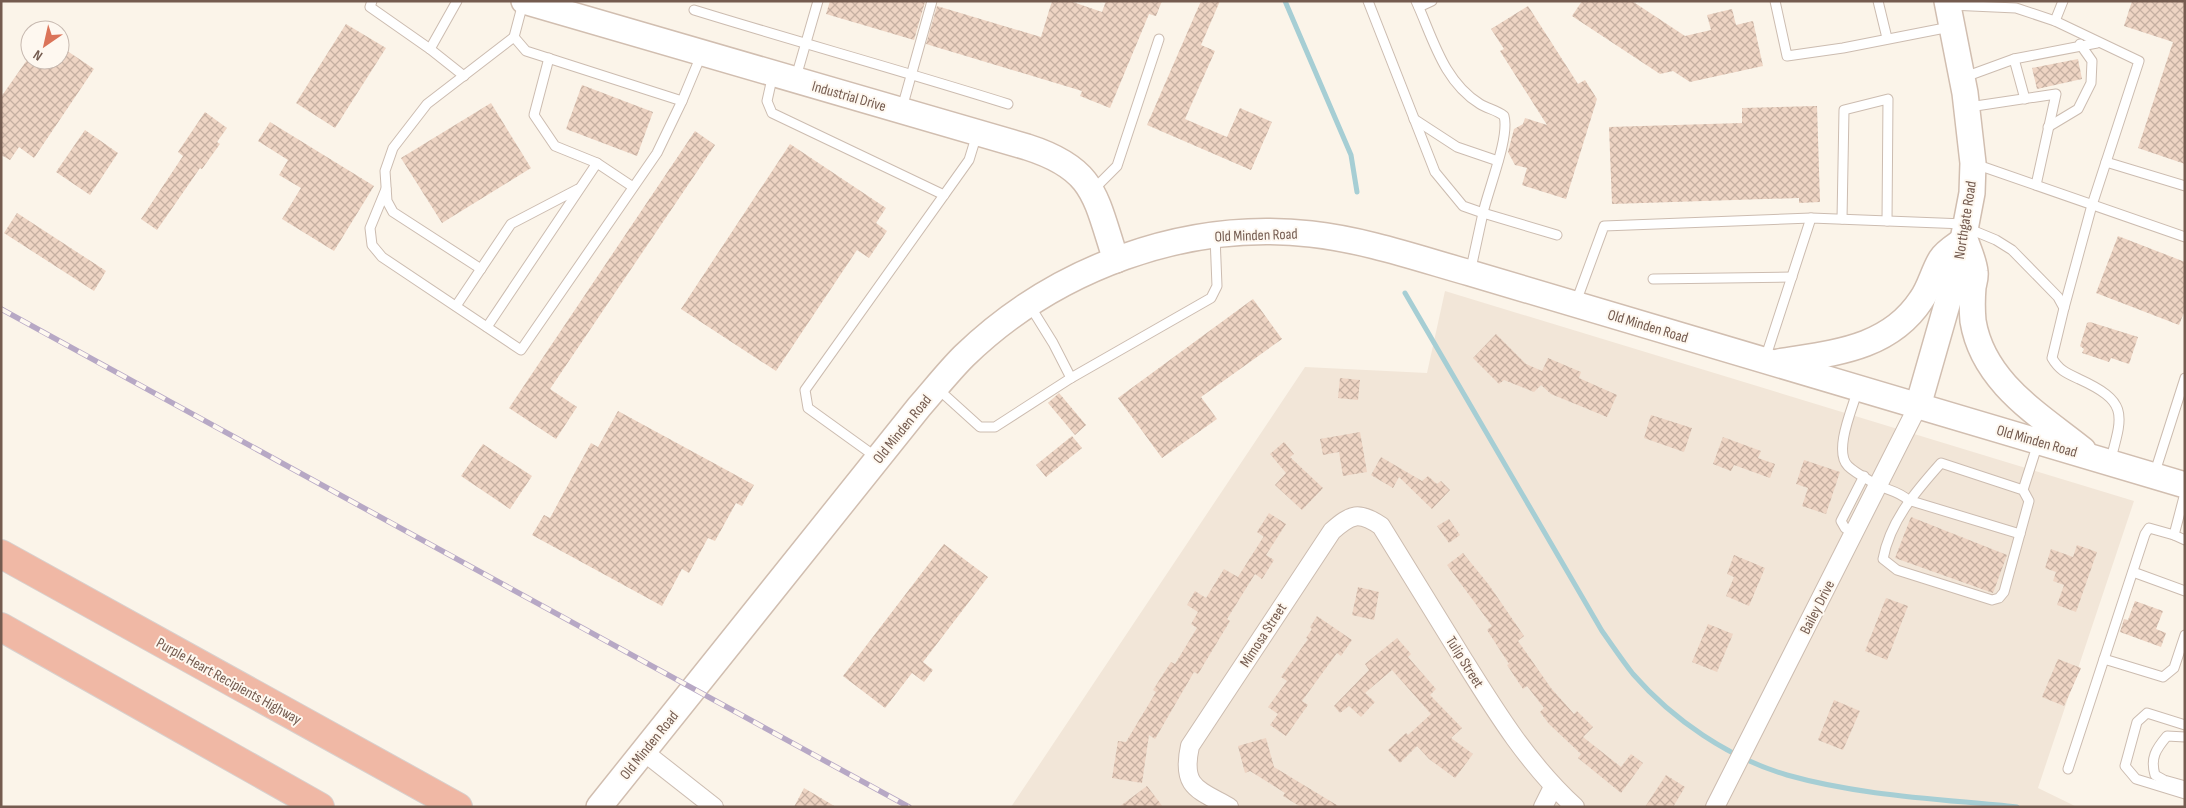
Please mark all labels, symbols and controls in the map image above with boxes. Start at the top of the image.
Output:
north arrow [20,20,70,70]
text: N [30,46,46,65]
street label: Industrial Drive [810,77,888,116]
street label: Northgate Road [1950,180,1981,260]
street label: Old Minden Road [1214,225,1298,246]
street label: Old Minden Road [1605,305,1690,348]
street label: Old Minden Road [869,391,936,468]
street label: Old Minden Road [1994,421,2079,462]
street label: Bailey Drive [1796,577,1839,638]
street label: Mimosa Street [1236,599,1291,671]
street label: Tulip Street [1441,633,1488,692]
street label: Purple Heart Recipients Highway [153,634,305,729]
street label: Old Minden Road [616,707,683,784]

